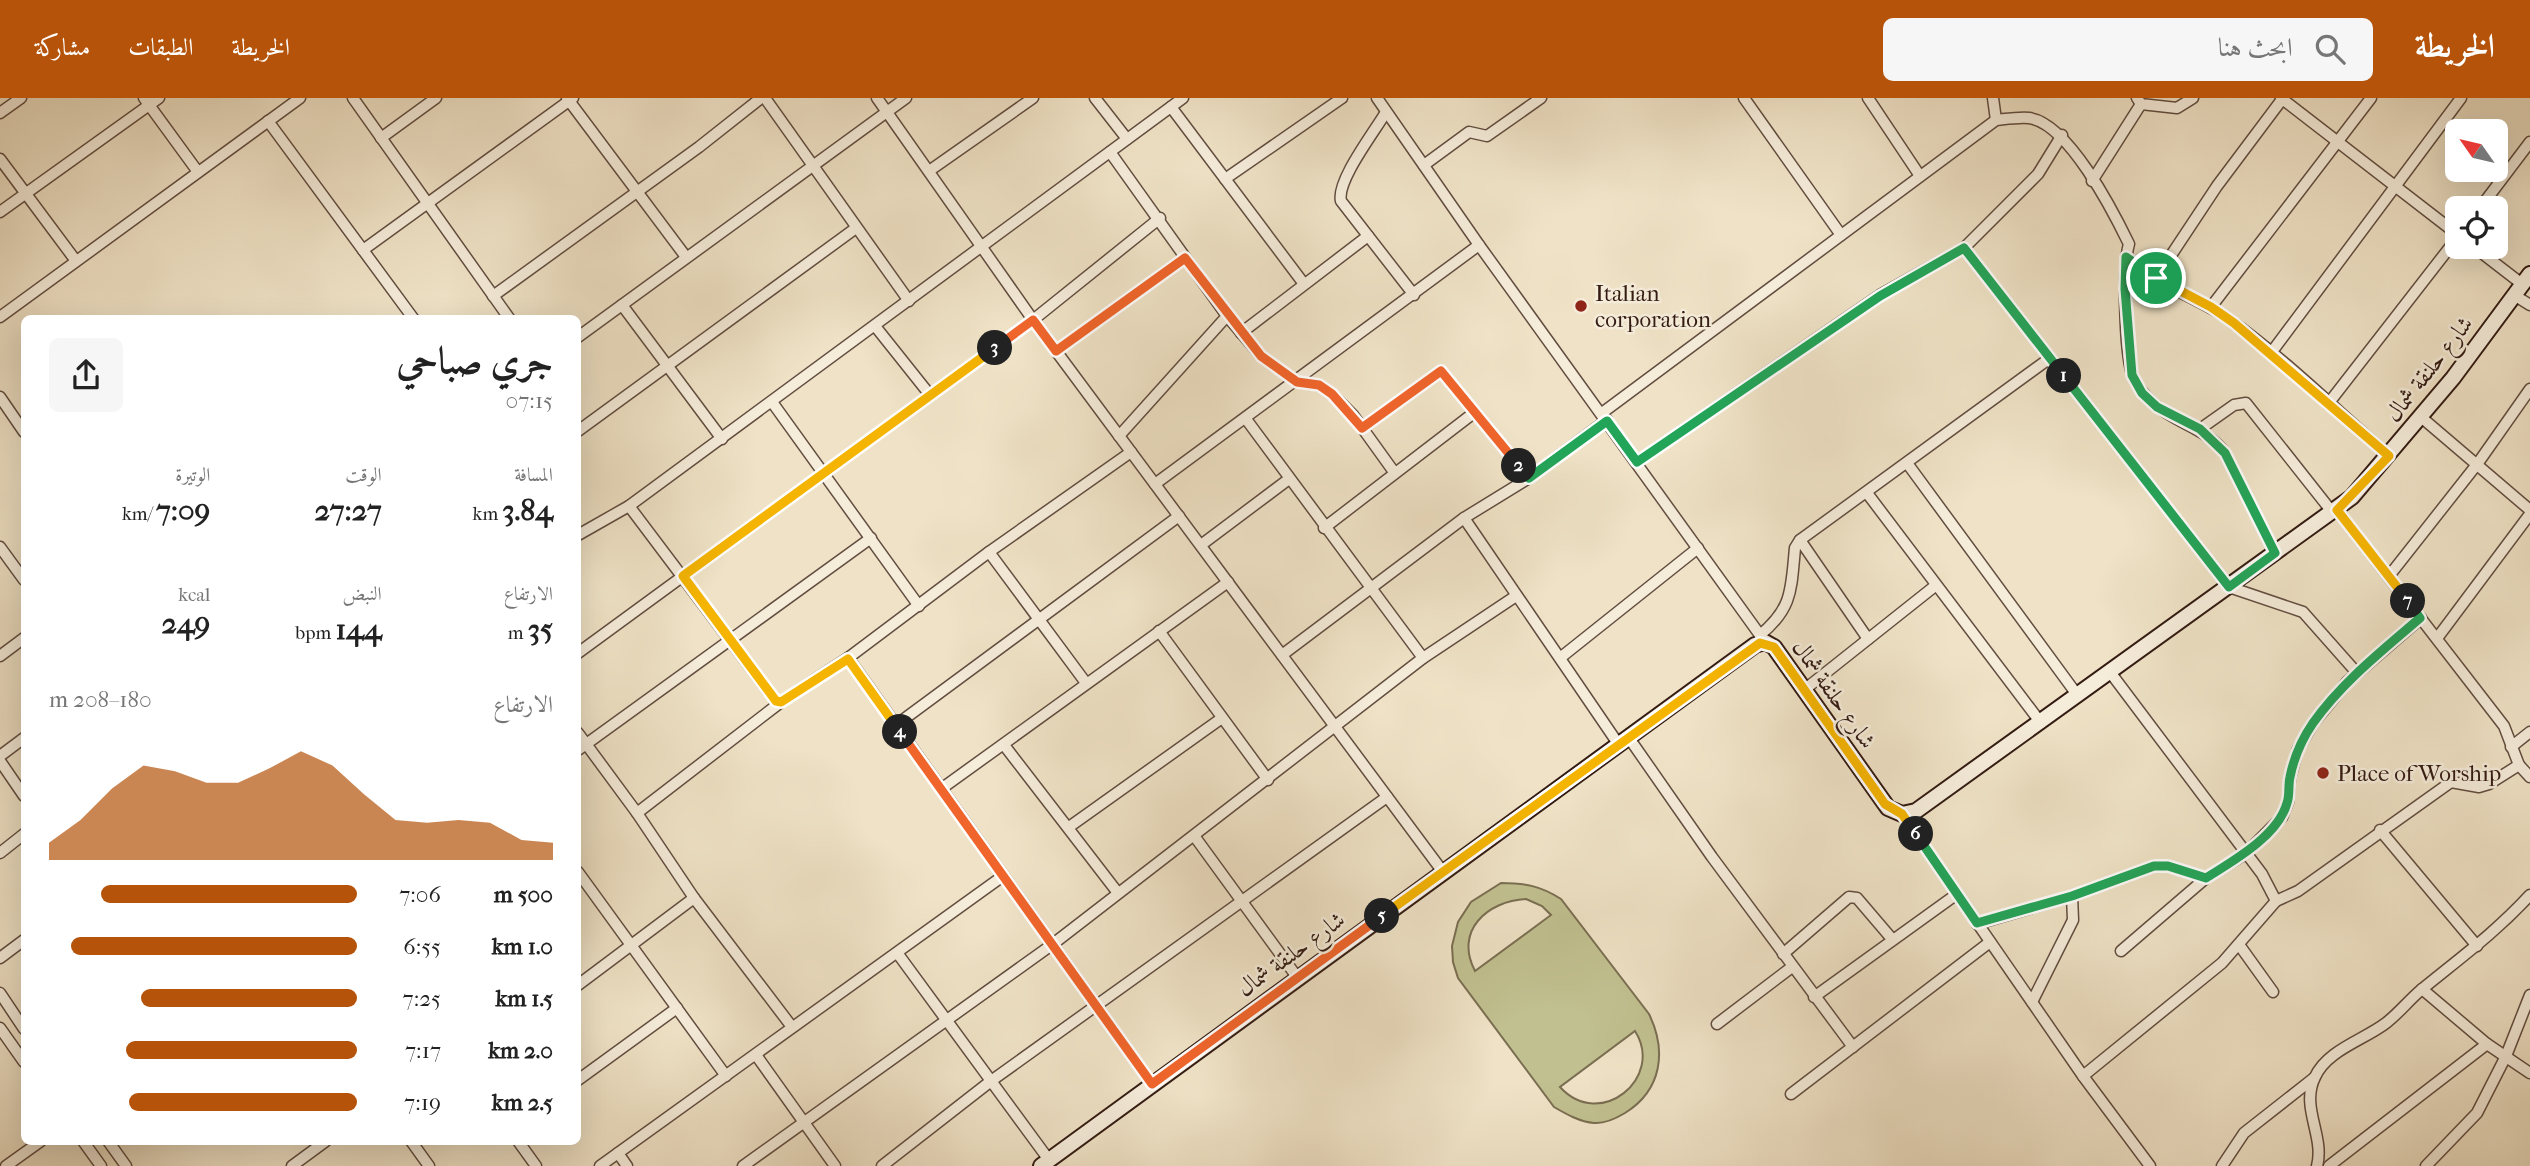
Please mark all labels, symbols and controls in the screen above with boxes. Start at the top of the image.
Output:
search box [1883,18,2373,81]
text: الخريطة [2415,27,2495,66]
icon: search [2311,30,2349,68]
text: ابحث هنا [2218,32,2293,63]
text: مشاركة [35,33,90,61]
text: الطبقات [128,33,194,61]
text: الخريطة [232,33,290,61]
north arrow [2445,119,2508,182]
map controls [2445,119,2508,259]
button: locate [2445,196,2508,259]
pin [2126,248,2186,308]
icon: arrive [2137,259,2175,297]
place label: Italian corporation [1595,280,1712,333]
marker: Italian corporation [1573,298,1589,314]
street label: شارع حلنقة شمال [2379,311,2483,431]
pin: 3 [978,330,1012,366]
text: 3 [991,336,998,358]
button: share [49,338,123,412]
text: جري صباحي [396,338,553,383]
pin: 1 [2046,358,2082,394]
text: 1 [2060,364,2067,386]
text: 07:15 [506,387,553,414]
pin: 2 [1502,448,1536,484]
text: 2 [1514,454,1523,476]
text: الوتيرة [175,464,210,486]
text: الوقت [345,464,382,486]
text: المسافة [514,464,553,486]
text: 7:09 [156,493,210,528]
text: 27:27 [315,493,382,528]
text: 3.84 [502,493,553,528]
text: /km [122,503,156,525]
text: km [473,503,502,525]
text: النبض [343,583,382,605]
text: الارتفاع [504,583,553,605]
text: kcal [178,584,210,606]
pin: 7 [2390,584,2426,618]
text: 7 [2403,589,2412,611]
text: 249 [161,606,210,641]
text: 144 [335,612,382,647]
text: 35 [528,612,553,647]
text: bpm [295,622,335,644]
text: m [508,622,528,644]
street label: شارع حلنقة شمال [1782,634,1881,757]
text: 180–208 m [49,686,152,713]
text: الارتفاع [493,691,553,718]
pin: 4 [883,714,918,750]
text: 4 [894,720,905,742]
place label: Place of Worship [2337,760,2501,787]
marker: Place of Worship [2315,765,2331,781]
pin: 6 [1898,816,1934,852]
text: 6 [1910,822,1921,844]
text: 7:06 [399,881,441,908]
text: 500 m [494,881,553,908]
pin: 5 [1364,898,1400,934]
text: 5 [1377,904,1386,926]
street label: شارع حلنقة شمال [1232,906,1354,1007]
text: 6:55 [403,933,441,960]
text: 1.0 km [492,933,553,960]
text: 7:25 [403,985,441,1012]
text: 1.5 km [495,985,553,1012]
text: 7:17 [405,1037,441,1064]
text: 2.0 km [488,1037,553,1064]
text: 7:19 [404,1089,441,1116]
text: 2.5 km [492,1089,553,1116]

